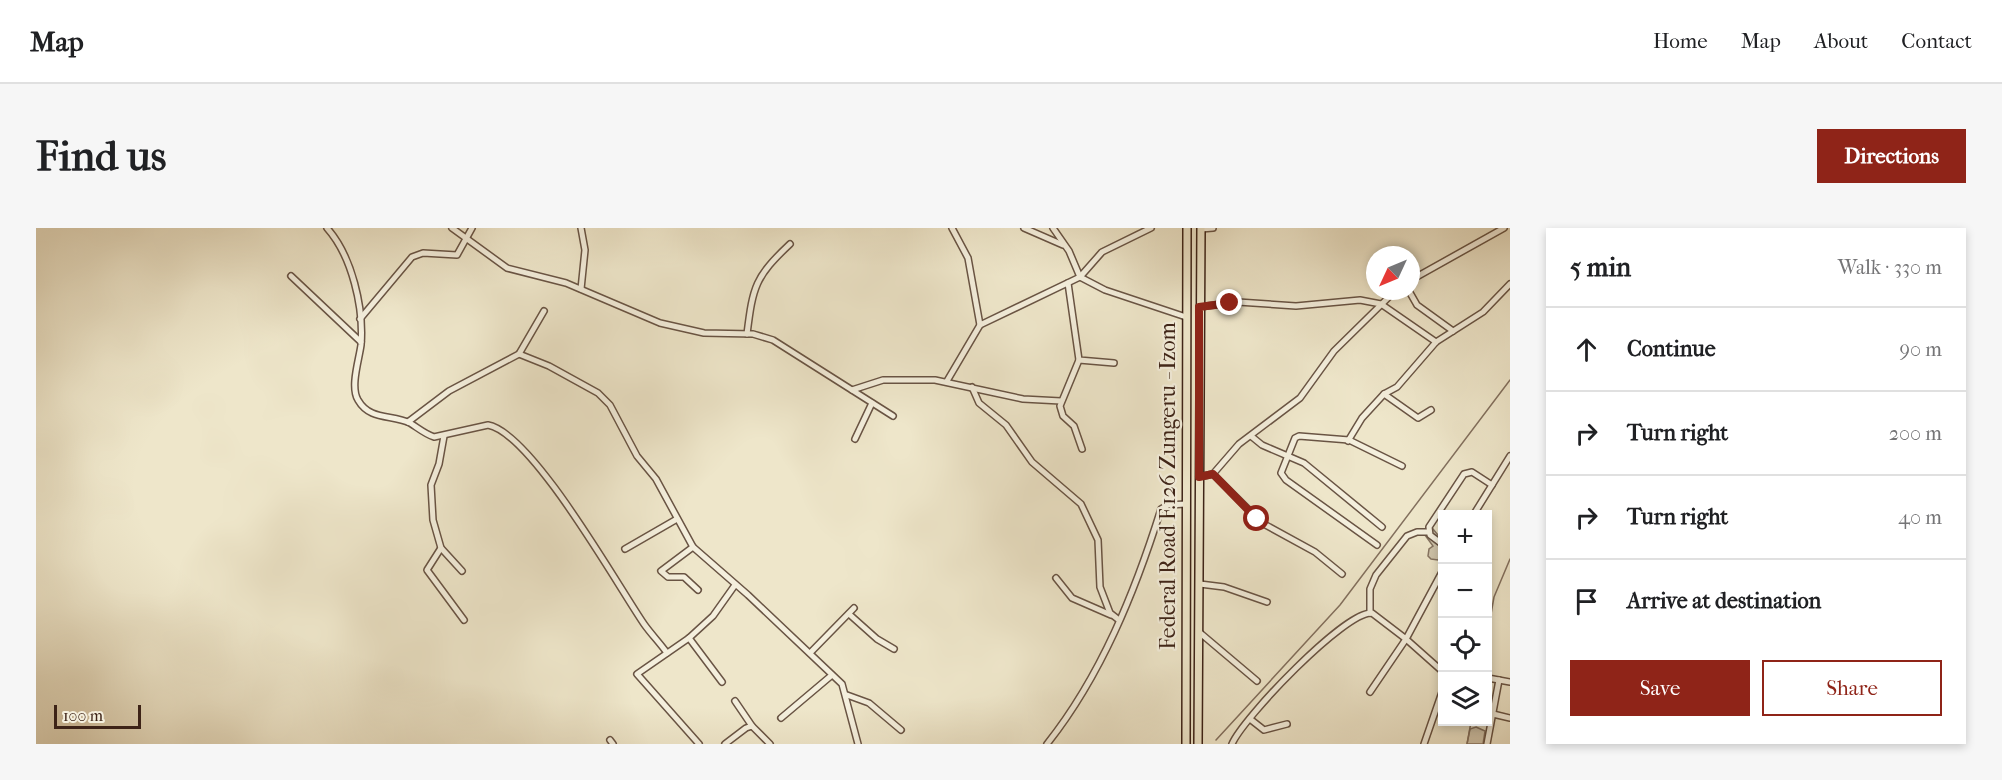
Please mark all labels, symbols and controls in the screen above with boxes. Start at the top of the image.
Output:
text: Map [30,25,84,58]
text: Home [1653,29,1708,53]
text: Map [1741,29,1781,53]
text: About [1814,29,1868,53]
text: Contact [1901,29,1972,53]
button: Directions [1817,129,1966,183]
text: Find us [36,132,166,181]
north arrow [1366,246,1420,300]
text: 5 min [1570,252,1631,283]
text: Walk · 330 m [1838,256,1942,279]
route end [1216,289,1242,315]
street label: Federal Road F.126 Zungeru - Izom [1155,321,1181,650]
icon: ahead [1570,333,1603,366]
text: Continue [1627,336,1716,362]
text: 90 m [1900,338,1942,361]
icon: right [1570,417,1603,450]
text: Turn right [1627,420,1728,446]
text: 200 m [1889,422,1942,445]
icon: right [1570,501,1603,534]
text: Turn right [1627,504,1728,530]
route start [1243,505,1269,531]
text: 40 m [1898,506,1942,529]
map controls [1438,510,1492,726]
button: + [1438,510,1492,564]
button: − [1438,564,1492,618]
icon: arrive [1570,585,1603,618]
text: Arrive at destination [1627,588,1821,614]
button: locate [1438,618,1492,672]
button: Save [1570,660,1750,716]
button: Share [1762,660,1942,716]
button: layers [1438,672,1492,726]
scale bar [54,702,141,730]
text: 100 m [63,706,103,725]

